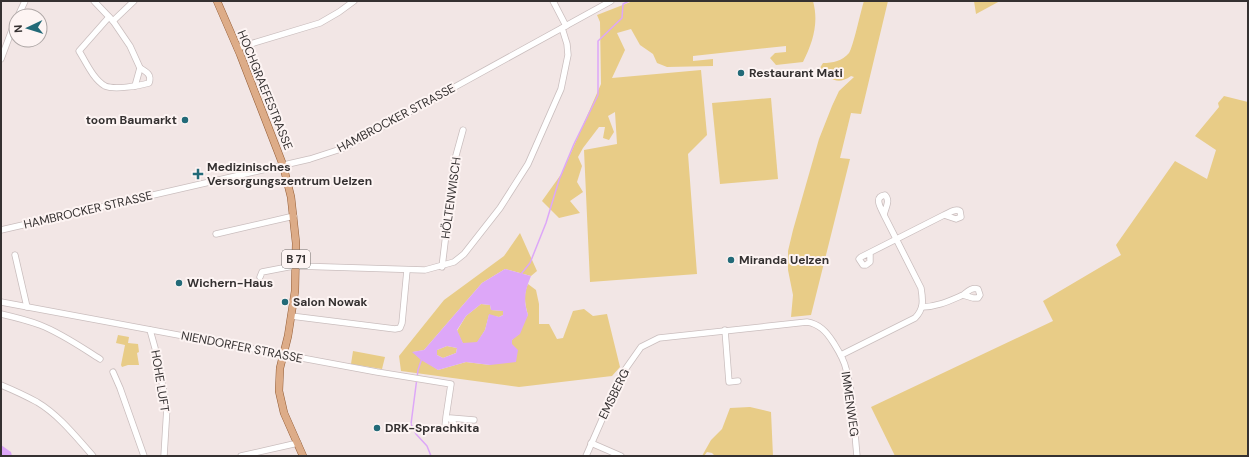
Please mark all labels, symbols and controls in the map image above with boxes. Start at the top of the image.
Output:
north arrow [8,8,48,48]
text: N [11,24,25,33]
street label: HOCHGRAEFESTRASSE [234,28,296,152]
place label: Restaurant Mati [749,65,843,81]
marker: Restaurant Mati [736,68,746,78]
street label: HAMBROCKER STRASSE [334,80,458,156]
place label: toom Baumarkt [86,112,177,128]
marker: toom Baumarkt [180,115,190,125]
street label: HÖLTENWISCH [437,156,465,240]
place label: Medizinisches Versorgungszentrum Uelzen [207,159,372,189]
marker: Medizinisches Versorgungszentrum Uelzen [192,168,204,180]
street label: HAMBROCKER STRASSE [22,187,154,233]
road number: B 71 [282,250,310,268]
place label: Miranda Uelzen [739,252,829,268]
marker: Miranda Uelzen [726,255,736,265]
place label: Wichern-Haus [187,275,273,291]
marker: Wichern-Haus [174,278,184,288]
place label: Salon Nowak [293,294,367,310]
marker: Salon Nowak [280,297,290,307]
street label: NIENDORFER STRASSE [180,327,304,367]
street label: HOHE LUFT [147,349,173,413]
street label: EMSBERG [595,366,633,422]
street label: IMMENWEG [838,370,862,438]
place label: DRK-Sprachkita [385,420,479,436]
marker: DRK-Sprachkita [372,423,382,433]

